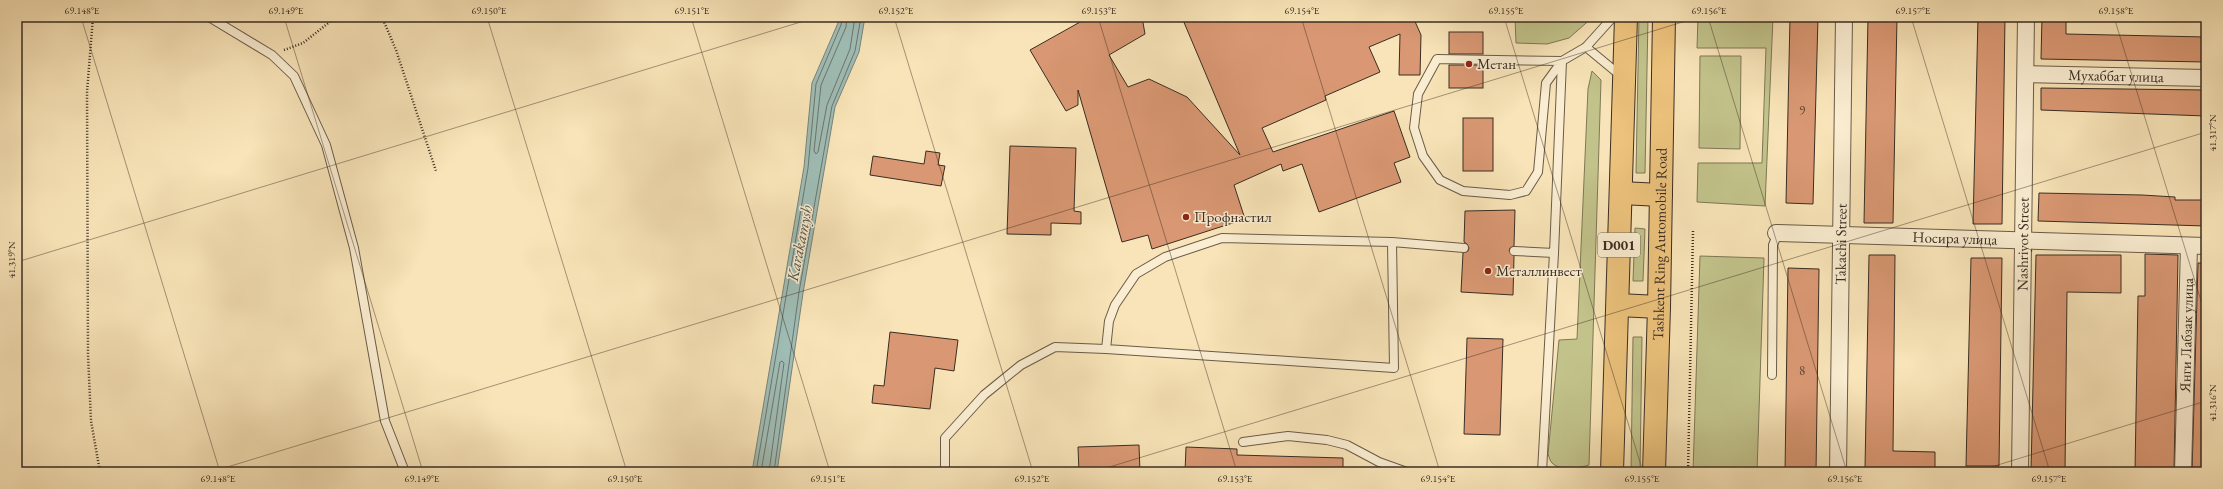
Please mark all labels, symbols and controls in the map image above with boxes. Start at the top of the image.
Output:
text: 69.148°E [65,4,100,17]
text: 69.149°E [269,4,304,17]
text: 69.150°E [472,4,507,17]
text: 69.151°E [675,4,710,17]
text: 69.152°E [879,4,914,17]
text: 69.153°E [1082,4,1117,17]
text: 69.154°E [1285,4,1320,17]
text: 69.155°E [1489,4,1524,17]
text: 69.156°E [1692,4,1727,17]
text: 69.157°E [1896,4,1931,17]
text: 69.158°E [2099,4,2134,17]
place label: Метан [1477,54,1516,73]
marker: Метан [1464,59,1474,69]
street label: Мухаббат улица [2068,65,2164,86]
house number: 9 [1799,102,1806,119]
text: 41.317°N [2206,114,2219,152]
street label: Tashkent Ring Automobile Road [1648,147,1671,341]
street label: Nashriyot Street [2012,197,2033,291]
water label: Karakamysh [782,203,817,284]
street label: Takachi Street [1830,203,1851,285]
place label: Профнастил [1194,207,1272,226]
marker: Профнастил [1181,212,1191,222]
street label: Носира улица [1912,227,1998,249]
road number: D001 [1598,233,1640,257]
text: 41.319°N [5,241,18,279]
place label: Металлинвест [1496,261,1582,280]
marker: Металлинвест [1483,266,1493,276]
street label: Янги Лабзак улица [2175,278,2197,393]
house number: 8 [1799,362,1805,379]
text: 41.316°N [2206,384,2219,422]
text: 69.148°E [201,472,236,485]
text: 69.149°E [405,472,440,485]
text: 69.150°E [608,472,643,485]
text: 69.151°E [811,472,846,485]
text: 69.152°E [1015,472,1050,485]
text: 69.153°E [1218,472,1253,485]
text: 69.154°E [1421,472,1456,485]
text: 69.155°E [1625,472,1660,485]
text: 69.156°E [1828,472,1863,485]
text: 69.157°E [2032,472,2067,485]

